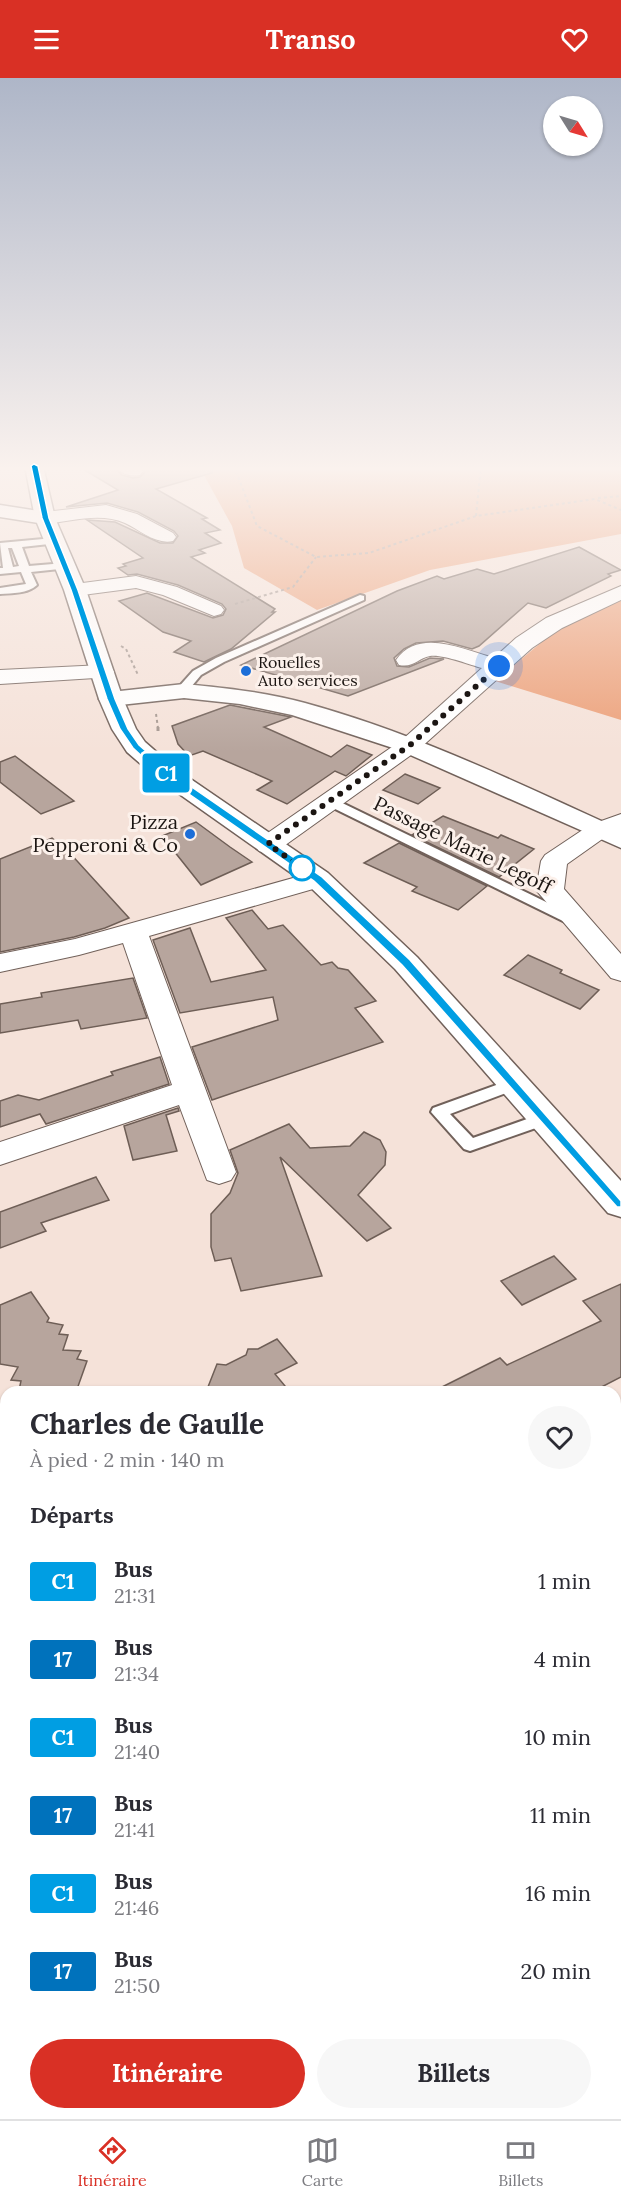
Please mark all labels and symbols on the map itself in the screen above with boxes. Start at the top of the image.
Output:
north arrow [543,96,603,156]
your location [484,651,514,681]
place label: Rouelles Auto services [257,652,358,690]
marker: Rouelles Auto services [239,664,253,678]
line badge: C1 [139,754,193,792]
street label: Passage Marie Legoff [370,790,558,899]
place label: Pizza Pepperoni & Co [32,809,178,857]
marker: Pizza Pepperoni & Co [183,827,197,841]
unlabelled marker [289,855,315,881]

